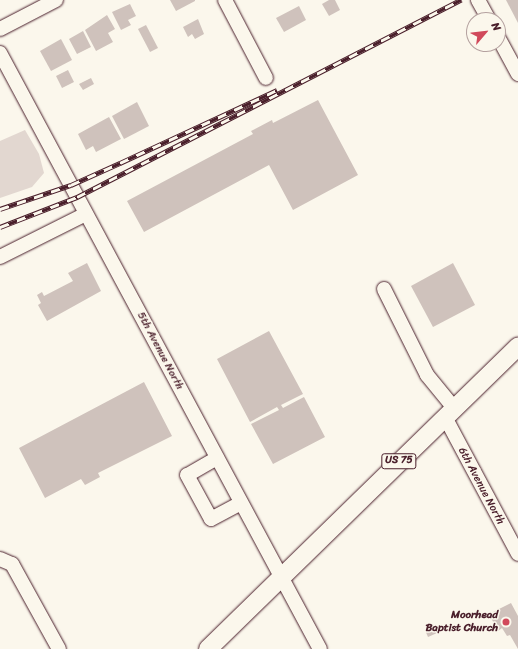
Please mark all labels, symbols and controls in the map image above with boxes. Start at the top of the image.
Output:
north arrow [466,12,506,52]
text: N [486,19,506,34]
street label: 5th Avenue North [134,310,186,392]
street label: 6th Avenue North [455,445,507,527]
road number: US 75 [381,453,417,469]
place label: Moorhead Baptist Church [425,609,498,635]
marker: Moorhead Baptist Church [501,617,511,627]

